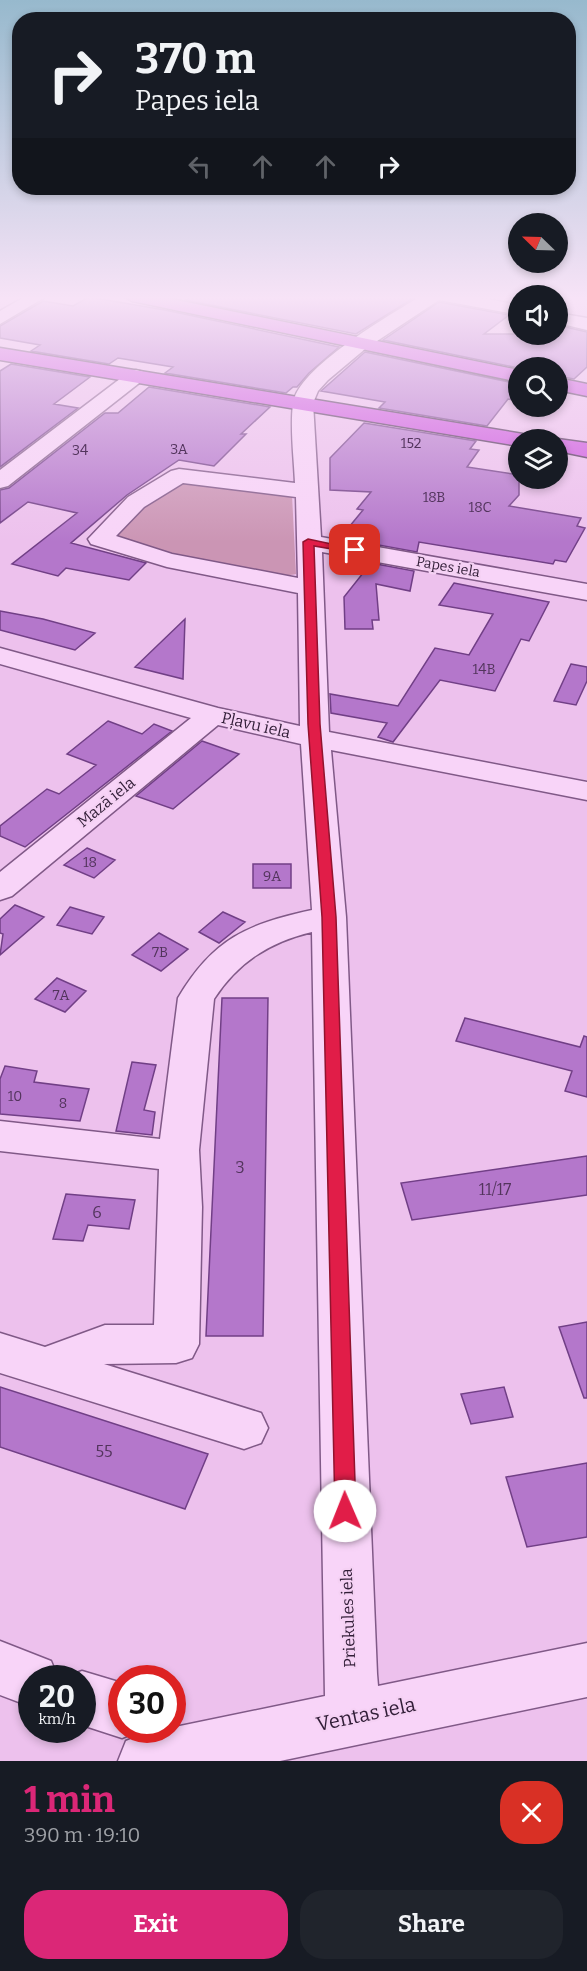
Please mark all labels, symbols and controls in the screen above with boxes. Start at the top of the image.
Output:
text: 370 m [135,34,255,84]
icon: right [36,36,114,114]
text: Papes iela [135,85,259,117]
icon: left [183,150,216,183]
icon: ahead [246,150,279,183]
icon: ahead [309,150,342,183]
icon: right [372,150,405,183]
north arrow [508,213,568,273]
map controls [508,213,568,489]
button: sound [508,285,568,345]
button: search [508,357,568,417]
button: layers [508,429,568,489]
house number: 152 [401,435,421,452]
house number: 3A [170,441,188,458]
house number: 34 [72,442,88,459]
house number: 18B [423,489,445,506]
house number: 18C [469,499,491,516]
pin [329,524,380,575]
icon: arrive [338,533,371,566]
street label: Papes iela [415,553,482,581]
house number: 14B [473,661,495,678]
street label: Pļavu iela [219,708,293,743]
street label: Mazā iela [73,773,139,831]
house number: 18 [83,854,97,871]
house number: 9A [263,868,281,885]
house number: 7B [152,944,168,961]
house number: 7A [53,987,70,1004]
house number: 10 [8,1088,22,1105]
house number: 8 [59,1095,67,1112]
house number: 3 [235,1158,245,1177]
house number: 11/17 [479,1180,511,1199]
house number: 6 [92,1203,102,1222]
house number: 55 [95,1442,113,1461]
position arrow [313,1479,377,1543]
street label: Priekules iela [337,1568,359,1668]
speed limit sign: 30 [108,1665,186,1743]
text: 20 [39,1679,75,1715]
street label: Ventas iela [314,1692,418,1736]
text: km/h [38,1710,76,1728]
text: 1 min [24,1778,115,1822]
button: close [500,1781,563,1844]
text: 390 m · 19:10 [24,1823,140,1847]
button: Exit [24,1890,288,1959]
button: Share [300,1890,563,1959]

